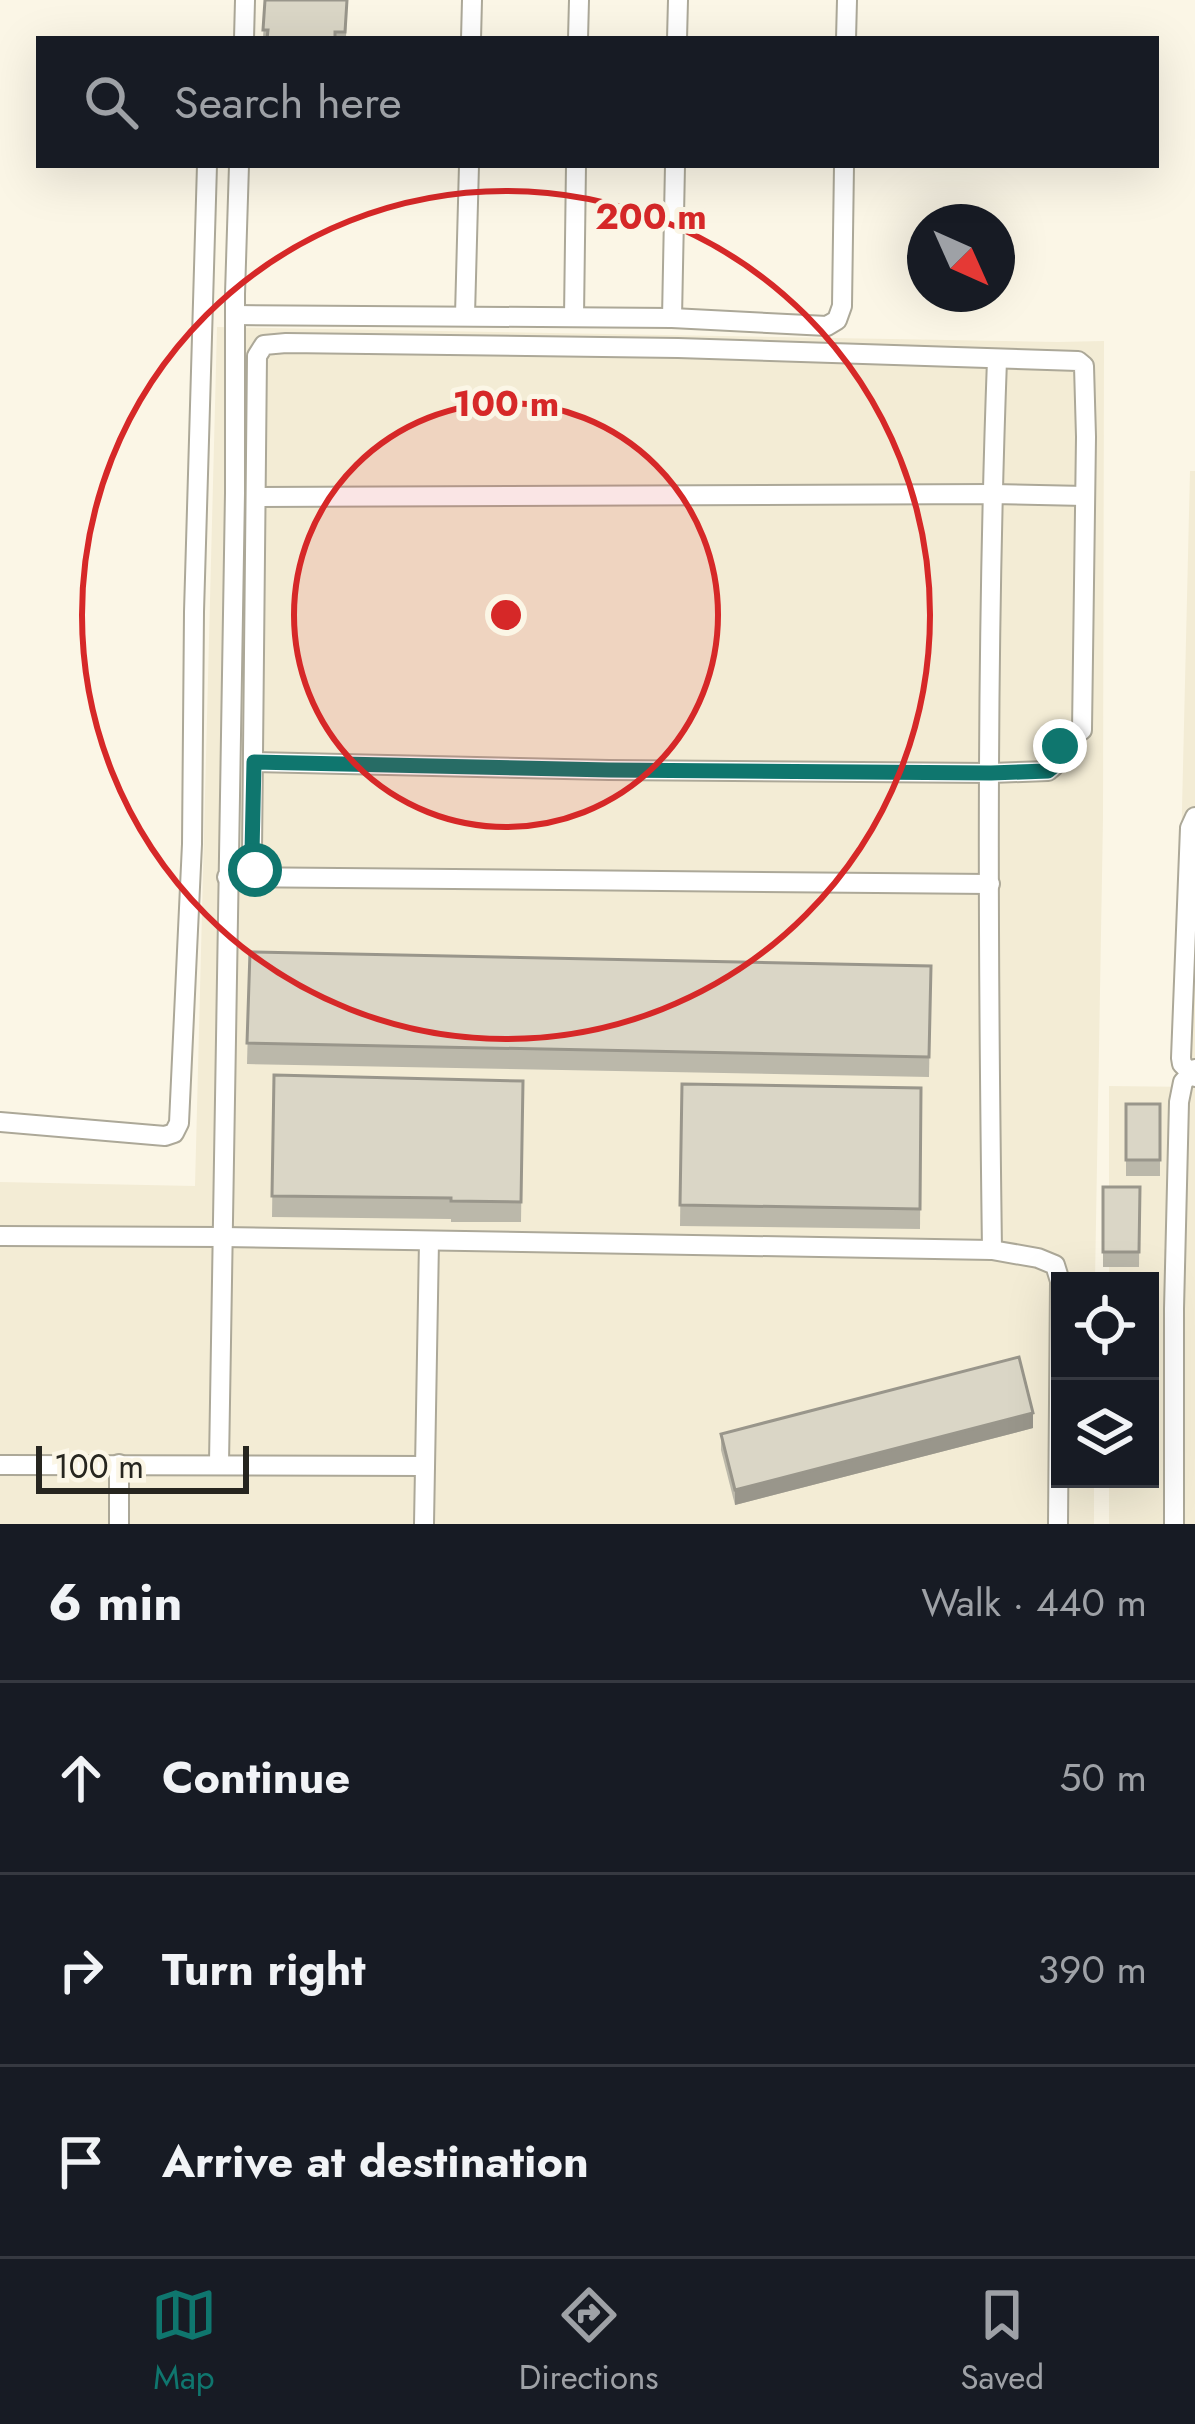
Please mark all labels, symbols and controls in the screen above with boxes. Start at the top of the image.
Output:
search box [36,36,1159,168]
icon: search [78,69,144,135]
text: Search here [174,70,402,135]
text: 200 m [595,190,707,242]
north arrow [907,204,1015,312]
text: 100 m [453,377,559,429]
centre of rings [485,594,527,636]
route end [1033,719,1087,773]
route start [228,843,282,897]
map controls [1051,1272,1159,1488]
button: locate [1051,1272,1159,1380]
button: layers [1051,1380,1159,1488]
scale bar [36,1440,249,1493]
text: 100 m [54,1443,144,1490]
text: 6 min [48,1565,183,1639]
text: Walk · 440 m [921,1574,1147,1631]
icon: ahead [48,1745,114,1811]
text: Continue [162,1745,350,1810]
text: 50 m [1059,1749,1147,1806]
icon: right [48,1937,114,2003]
text: Turn right [162,1937,366,2002]
text: 390 m [1038,1941,1147,1998]
icon: arrive [48,2129,114,2195]
text: Arrive at destination [162,2129,589,2194]
tab: Map [151,2282,217,2401]
tab: Directions [519,2282,659,2401]
tab: Saved [960,2282,1044,2401]

